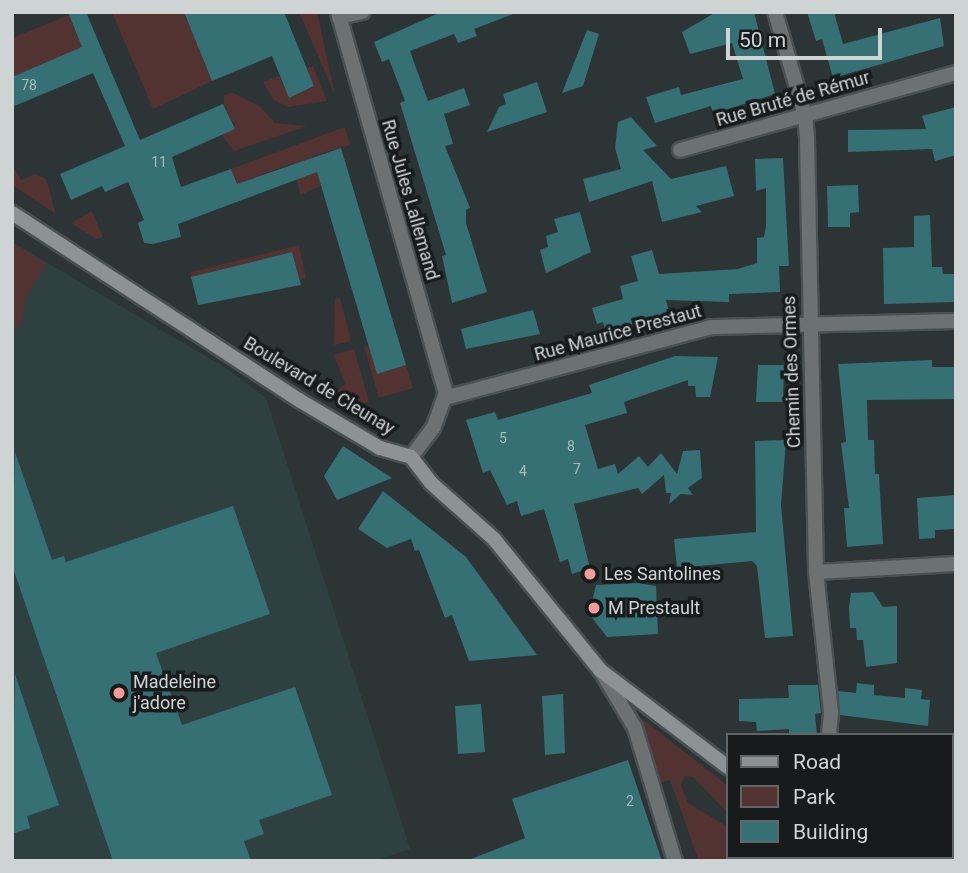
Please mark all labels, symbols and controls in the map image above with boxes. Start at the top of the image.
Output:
scale bar [730,14,886,58]
text: 50 m [739,28,786,52]
street label: Rue Bruté de Rémur [714,67,872,131]
house number: 78 [21,77,37,93]
street label: Rue Jules Lallemand [377,117,443,283]
house number: 11 [151,154,167,170]
street label: Chemin des Ormes [779,296,805,448]
street label: Rue Maurice Prestaut [532,300,704,366]
street label: Boulevard de Cleunay [240,332,398,440]
house number: 5 [499,430,507,446]
house number: 8 [567,438,575,454]
house number: 7 [573,461,581,477]
house number: 4 [519,463,527,479]
place label: Les Santolines [604,563,721,585]
marker: Les Santolines [582,566,598,582]
place label: M Prestault [608,597,700,619]
marker: M Prestault [586,600,602,616]
place label: Madeleine j'adore [133,672,216,714]
marker: Madeleine j'adore [111,685,127,701]
legend [726,733,954,859]
text: Road [793,750,841,774]
text: Park [793,785,835,809]
house number: 2 [626,793,634,809]
text: Building [793,820,868,844]

